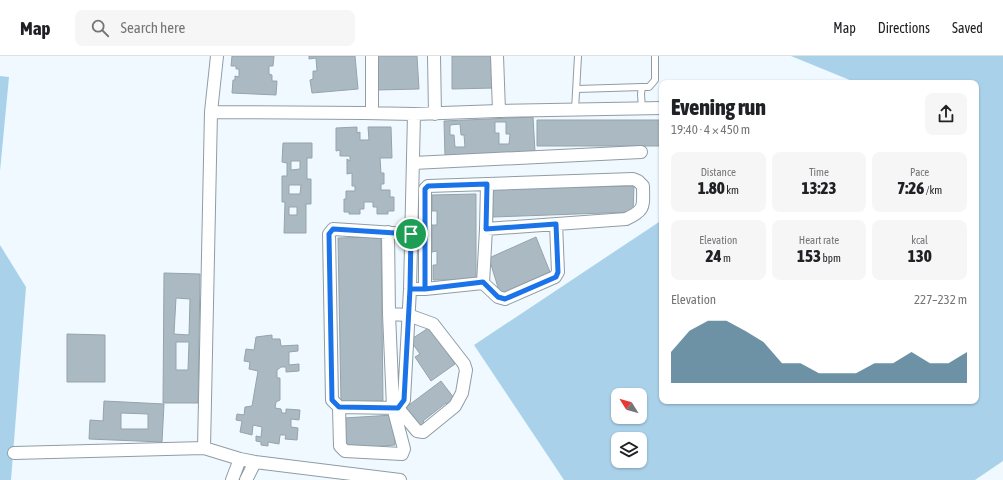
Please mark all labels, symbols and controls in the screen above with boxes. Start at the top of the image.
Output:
search box [75,10,355,46]
text: Map [20,17,51,39]
icon: search [89,17,111,39]
text: Search here [121,19,185,36]
text: Map [833,20,856,36]
text: Directions [878,20,930,36]
text: Saved [952,20,983,36]
button: share [925,93,967,135]
text: Evening run [671,94,766,120]
text: 19:40 · 4 × 450 m [671,122,750,137]
text: Distance [701,166,736,178]
text: Time [809,166,829,178]
text: Pace [910,166,929,178]
text: 1.80 [698,178,725,198]
text: 13:23 [801,178,836,198]
text: 7:26 [897,178,924,198]
text: km [725,184,739,196]
text: /km [924,184,942,196]
pin [394,217,428,251]
icon: arrive [400,223,422,245]
text: Elevation [699,234,737,246]
text: Heart rate [799,234,839,246]
text: kcal [911,234,928,246]
text: 24 [706,246,722,266]
text: 153 [797,246,821,266]
text: 130 [908,246,932,266]
text: m [722,252,731,264]
text: bpm [821,252,841,264]
text: Elevation [671,292,716,307]
text: 227–232 m [914,292,967,307]
north arrow [611,388,647,424]
map controls [611,388,647,468]
button: layers [611,432,647,468]

